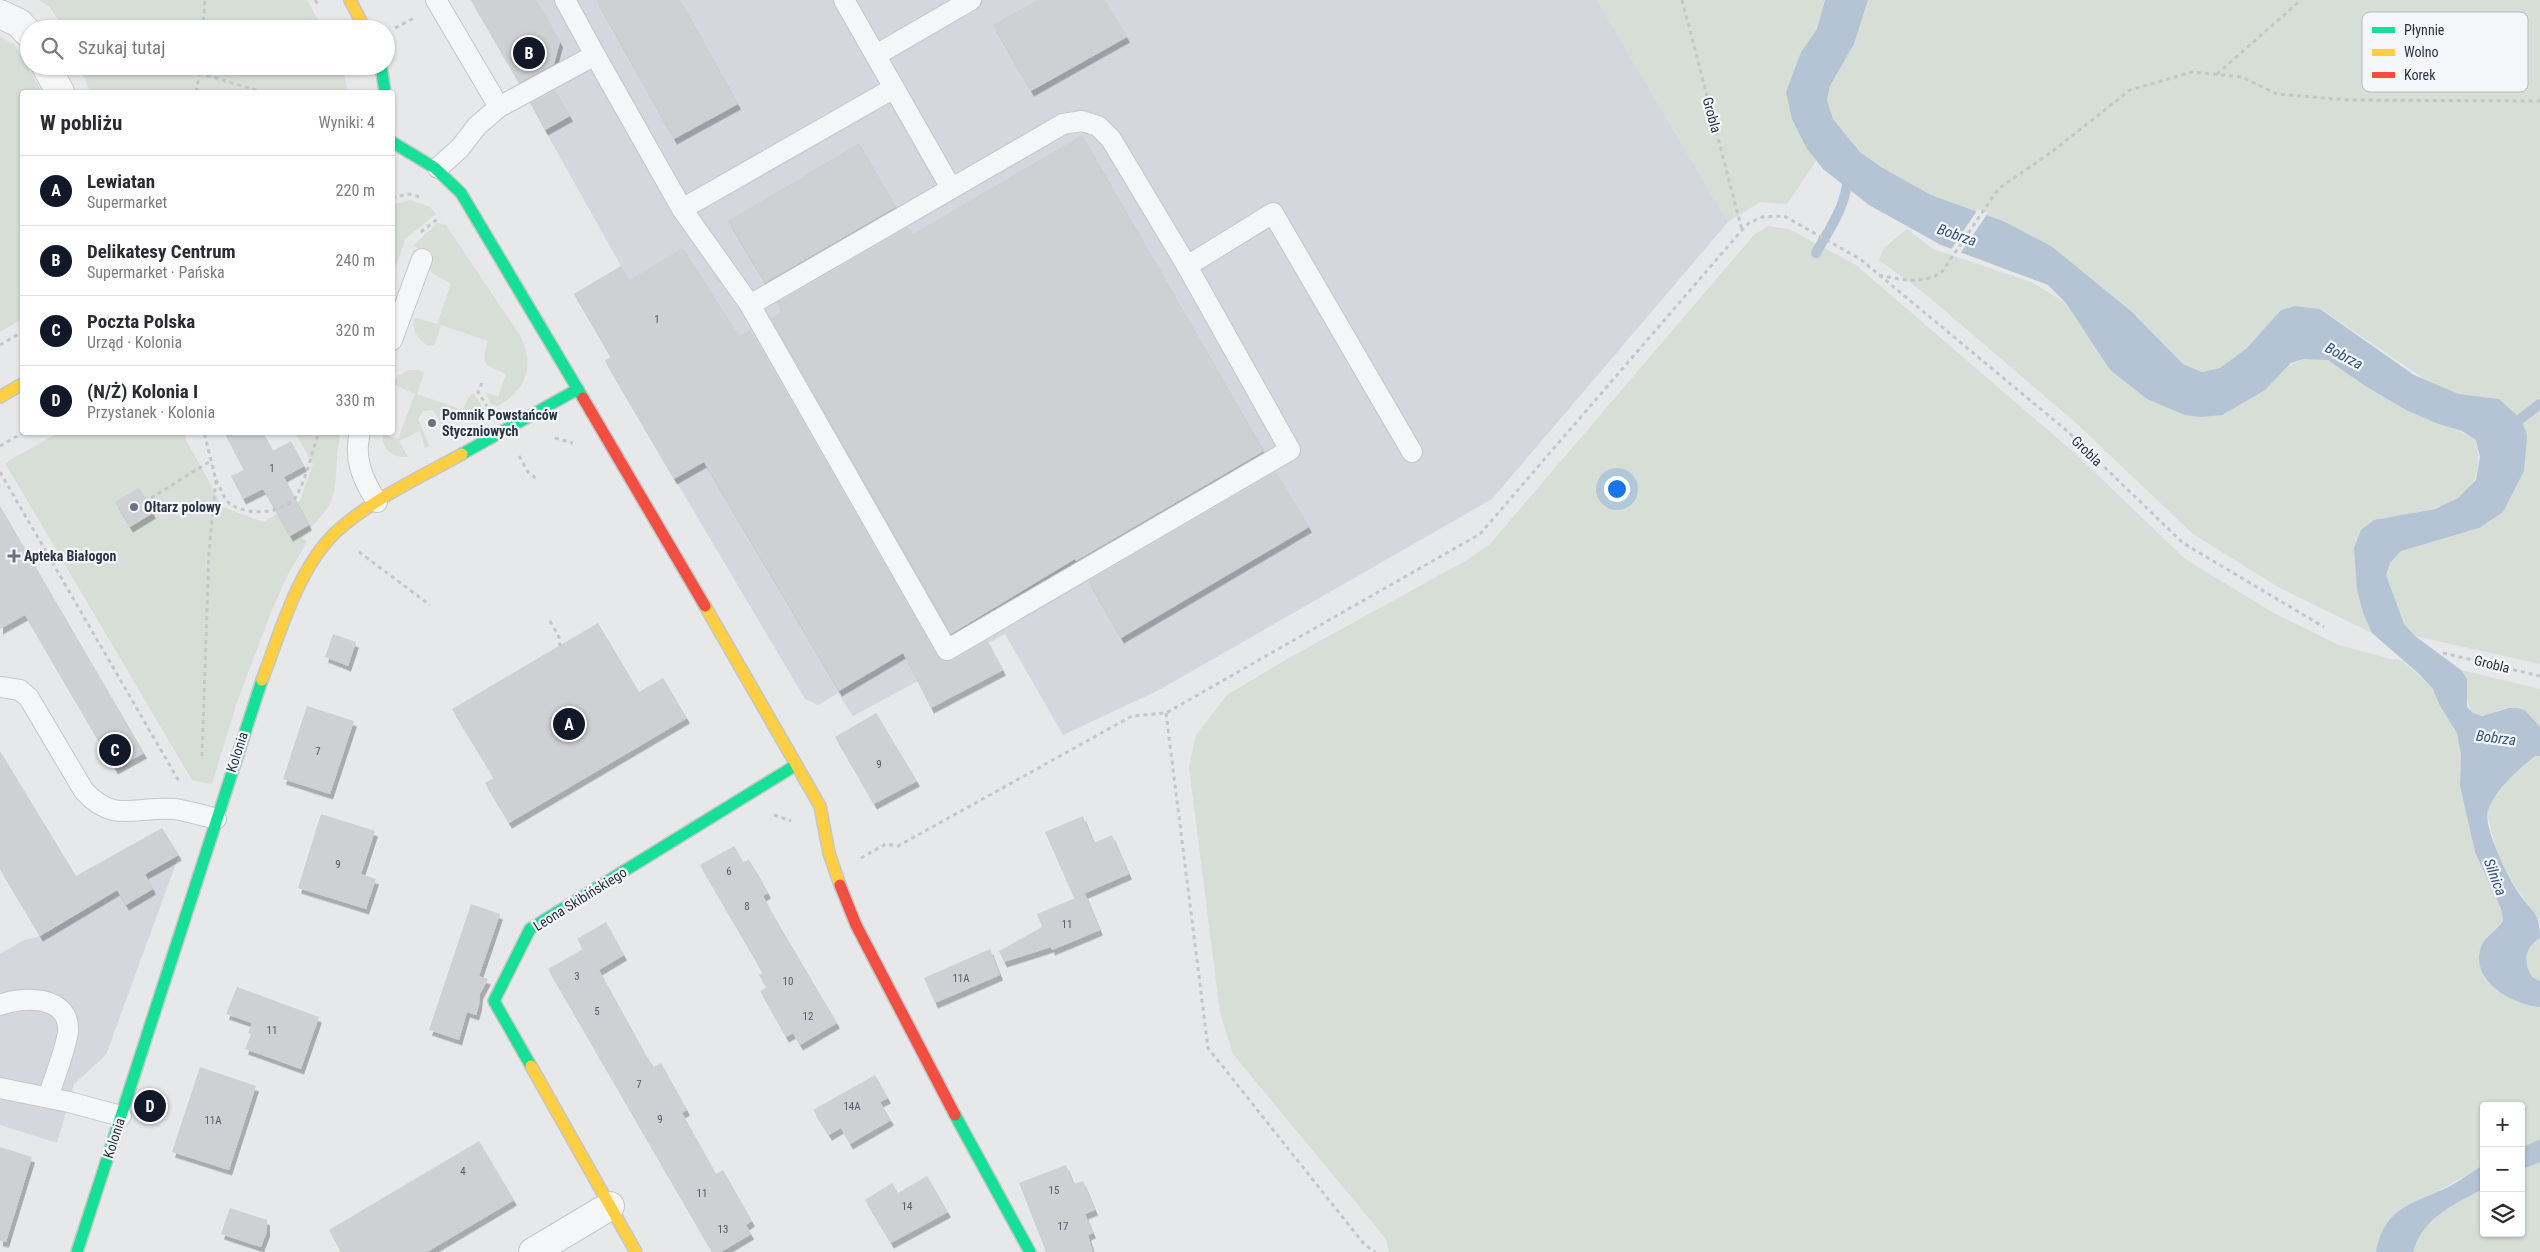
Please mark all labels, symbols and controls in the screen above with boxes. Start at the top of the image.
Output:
legend [2362,12,2528,92]
search box [20,20,395,75]
text: Płynnie [2404,22,2445,38]
icon: search [38,34,66,62]
pin: B [513,34,545,72]
text: Szukaj tutaj [78,36,165,59]
text: Wolno [2404,44,2439,60]
text: Korek [2404,67,2436,83]
street label: Grobla [1700,95,1724,135]
text: W pobliżu [40,111,122,135]
text: Wyniki: 4 [319,113,375,132]
text: Lewiatan [87,170,155,193]
text: A [51,181,61,200]
text: 220 m [336,181,375,200]
text: Supermarket [87,193,167,212]
water label: Bobrza [1935,220,1979,250]
text: Delikatesy Centrum [87,240,236,263]
text: B [52,251,60,270]
text: 240 m [336,251,375,270]
text: Supermarket · Pańska [87,263,225,282]
text: Poczta Polska [87,310,195,333]
house number: 1 [654,313,660,326]
text: C [51,321,61,340]
text: 320 m [336,321,375,340]
text: Urząd · Kolonia [87,333,182,352]
water label: Bobrza [2322,339,2366,373]
text: (N/Ż) Kolonia I [87,380,198,403]
text: D [51,391,61,410]
text: 330 m [336,391,375,410]
text: Przystanek · Kolonia [87,403,215,422]
place label: Pomnik Powstańców Styczniowych [442,407,558,439]
marker: Pomnik Powstańców Styczniowych [426,417,438,429]
street label: Grobla [2068,433,2106,469]
house number: 1 [269,462,275,475]
your location [1604,476,1630,502]
place label: Ołtarz polowy [144,499,222,515]
marker: Ołtarz polowy [128,501,140,513]
place label: Apteka Białogon [24,548,116,564]
marker: Apteka Białogon [8,550,20,562]
street label: Grobla [2472,652,2512,676]
pin: A [553,705,585,743]
water label: Bobrza [2475,727,2517,749]
street label: Kolonia [223,730,251,774]
pin: C [99,731,131,769]
house number: 7 [315,745,321,758]
house number: 9 [876,758,882,771]
water label: Silnica [2480,856,2510,898]
house number: 9 [335,858,341,871]
street label: Leona Skibińskiego [530,864,630,934]
house number: 6 [726,865,732,878]
house number: 8 [744,900,750,913]
house number: 11 [1062,918,1072,931]
house number: 3 [574,970,580,983]
house number: 11A [952,972,970,985]
house number: 10 [783,975,793,988]
house number: 5 [594,1005,600,1018]
house number: 12 [803,1010,813,1023]
house number: 11 [267,1024,277,1037]
house number: 7 [636,1078,642,1091]
pin: D [134,1087,166,1125]
house number: 14A [843,1100,861,1113]
map controls [2480,1102,2525,1237]
button: + [2480,1102,2525,1147]
house number: 9 [657,1113,663,1126]
house number: 11A [204,1114,222,1127]
street label: Kolonia [100,1116,128,1160]
button: − [2480,1147,2525,1192]
house number: 4 [460,1165,466,1178]
house number: 15 [1049,1184,1059,1197]
house number: 11 [697,1187,707,1200]
button: layers [2480,1192,2525,1237]
house number: 14 [902,1200,913,1213]
house number: 17 [1058,1220,1068,1233]
house number: 13 [718,1223,728,1236]

